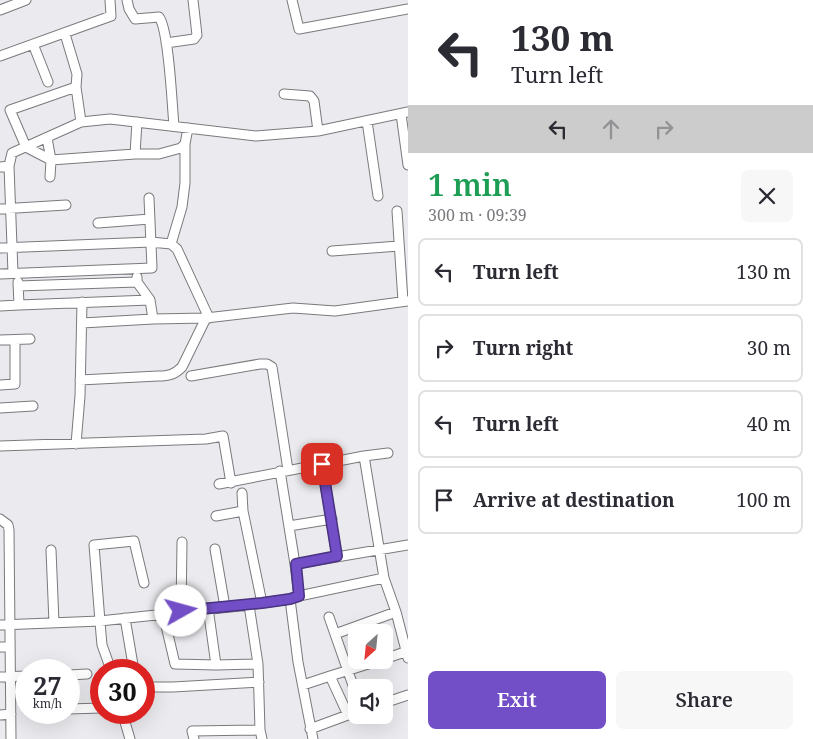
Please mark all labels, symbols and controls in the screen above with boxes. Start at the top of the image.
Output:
text: 130 m [511,14,614,61]
icon: left [428,20,493,85]
text: Turn left [511,59,603,89]
icon: left [544,115,572,143]
icon: ahead [597,115,625,143]
icon: right [650,115,678,143]
text: 1 min [428,164,512,205]
button: close [741,170,793,222]
text: 300 m · 09:39 [428,204,527,226]
icon: left [430,258,458,286]
text: Turn left [473,259,559,285]
text: 130 m [736,259,791,285]
icon: right [430,334,458,362]
text: Turn right [473,335,573,361]
text: 30 m [747,335,791,361]
icon: left [430,410,458,438]
text: Turn left [473,411,559,437]
text: 40 m [747,411,791,437]
pin [301,443,343,485]
icon: arrive [308,450,336,478]
icon: arrive [430,486,458,514]
text: Arrive at destination [473,487,675,513]
text: 100 m [736,487,791,513]
position arrow [154,584,206,636]
north arrow [348,624,392,669]
map controls [348,624,393,724]
speed limit sign: 30 [90,659,155,724]
text: 27 [33,668,62,702]
button: Exit [428,671,606,729]
button: Share [616,671,793,729]
button: sound [348,679,393,724]
text: km/h [33,695,62,712]

